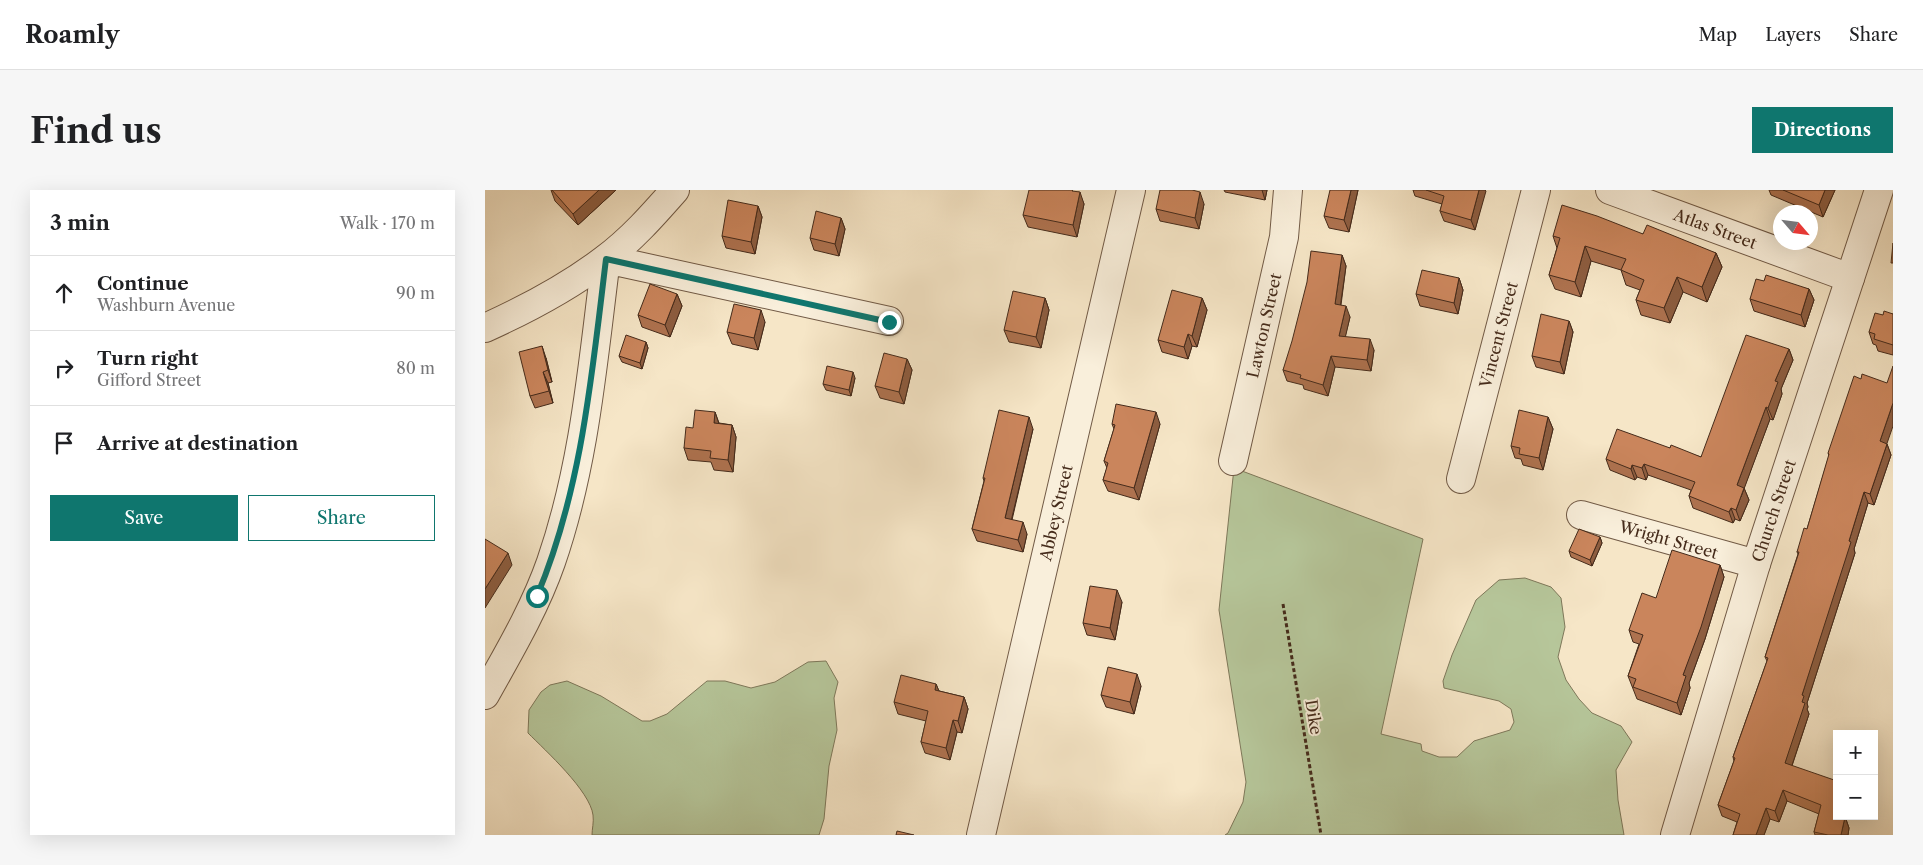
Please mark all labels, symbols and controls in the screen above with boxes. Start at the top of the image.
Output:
text: Roamly [25,20,119,49]
text: Map [1699,24,1737,46]
text: Layers [1765,24,1821,46]
text: Share [1849,24,1898,46]
button: Directions [1752,107,1893,153]
text: Find us [30,109,162,152]
street label: Atlas Street [1670,204,1760,253]
north arrow [1773,205,1818,250]
text: 3 min [50,210,110,235]
text: Walk · 170 m [340,213,435,233]
street label: Lawton Street [1242,271,1286,380]
text: Continue [97,272,189,295]
icon: ahead [50,279,78,307]
street label: Vincent Street [1475,279,1522,391]
text: 90 m [396,283,435,303]
text: Washburn Avenue [97,295,235,315]
route end [878,311,901,334]
text: Turn right [97,347,198,370]
icon: right [50,354,78,382]
text: 80 m [396,358,435,378]
text: Gifford Street [97,370,201,390]
icon: arrive [50,429,78,457]
text: Arrive at destination [97,432,298,455]
street label: Church Street [1747,456,1800,565]
street label: Abbey Street [1035,462,1077,564]
button: Save [50,495,238,541]
button: Share [248,495,435,541]
street label: Wright Street [1616,516,1721,563]
route start [526,585,549,608]
street label: Dike [1301,698,1327,736]
map controls [1833,730,1878,820]
button: + [1833,730,1878,775]
button: − [1833,775,1878,820]

